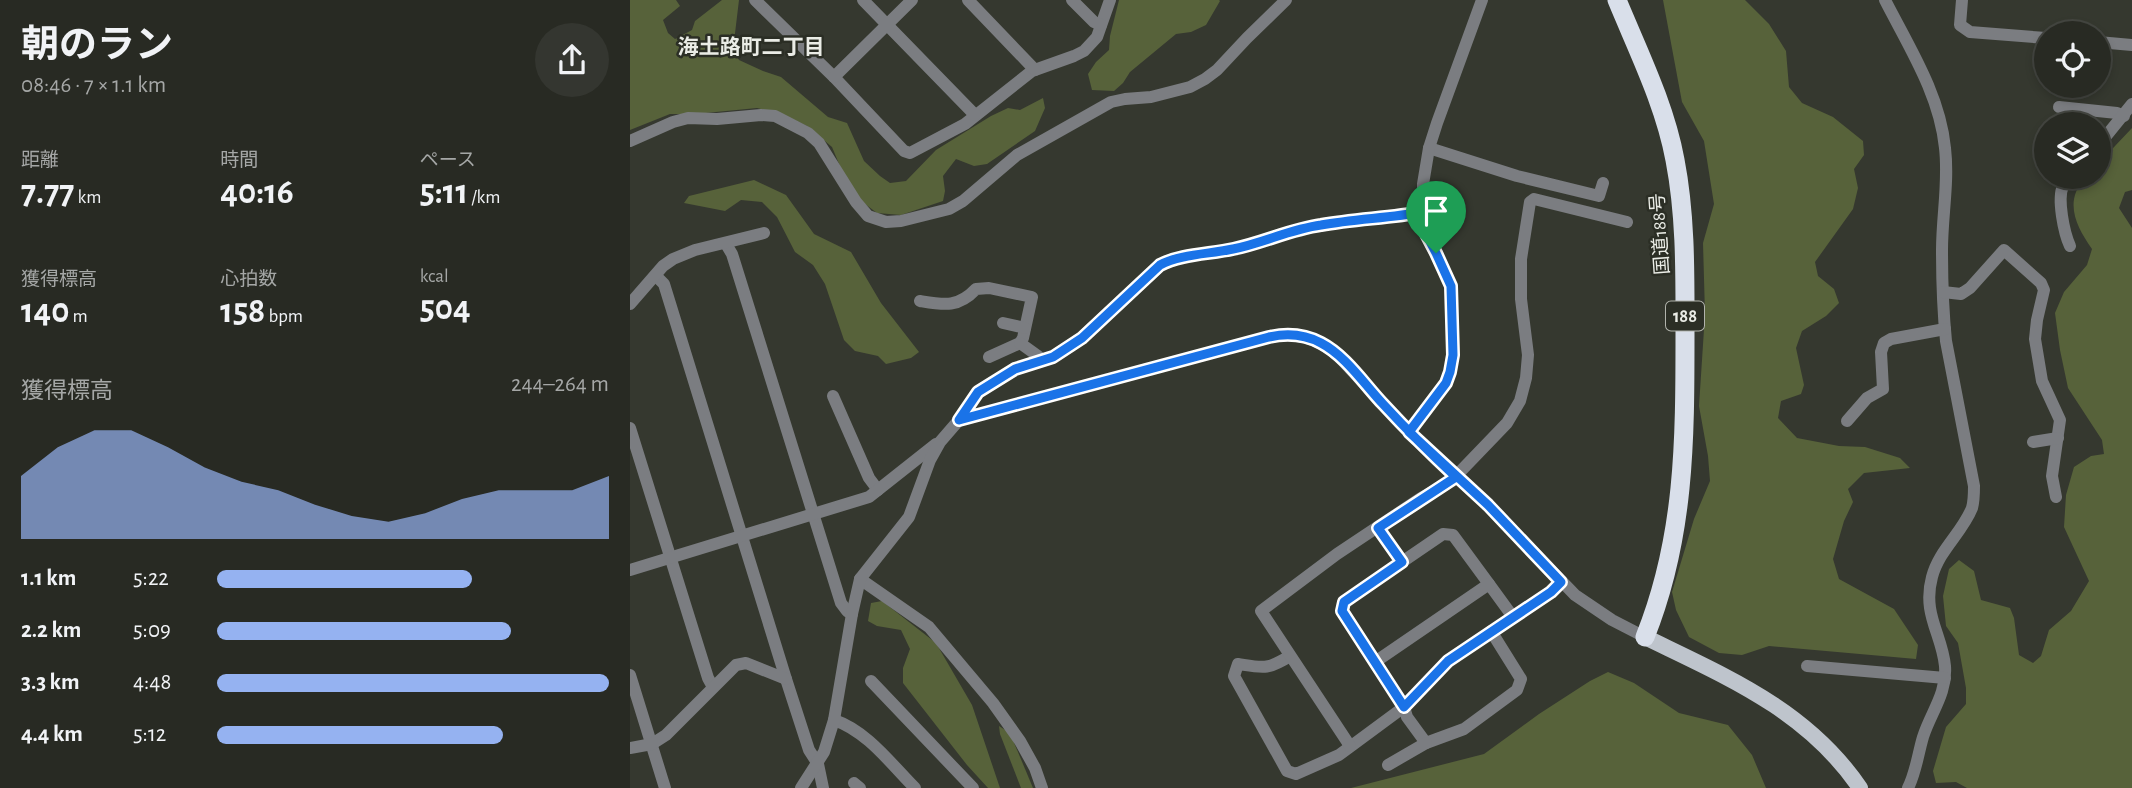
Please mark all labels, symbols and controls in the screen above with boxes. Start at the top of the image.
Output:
map controls [2034,21,2111,189]
button: locate [2034,21,2111,98]
button: share [535,23,609,97]
text: 朝のラン [21,27,173,65]
district label: 海土路町二丁目 [678,36,825,58]
text: 08:46 · 7 × 1.1 km [21,74,166,97]
button: layers [2034,112,2111,189]
text: 距離 [21,151,59,170]
text: 時間 [220,151,258,170]
text: ペース [420,151,476,170]
text: 7.77 [21,175,74,210]
text: 40:16 [220,175,294,210]
text: 5:11 [420,175,468,210]
pin [1406,181,1466,253]
text: km [74,188,101,207]
text: /km [468,188,500,207]
icon: arrive [1417,192,1455,230]
street label: 国道188号 [1647,193,1673,275]
text: kcal [420,267,449,286]
text: 獲得標高 [21,270,97,289]
text: 心拍数 [220,270,277,289]
text: 504 [420,291,471,326]
text: 140 [21,294,69,329]
text: 158 [220,294,265,329]
road number: 188 [1666,302,1704,330]
text: m [69,307,88,326]
text: bpm [265,307,303,326]
text: 244–264 m [511,373,609,396]
text: 獲得標高 [21,380,113,403]
text: 1.1 km [21,567,76,590]
text: 5:22 [133,567,169,590]
text: 2.2 km [21,619,81,642]
text: 5:09 [133,619,171,642]
text: 3.3 km [21,671,80,694]
text: 4:48 [133,671,171,694]
text: 4.4 km [21,723,83,746]
text: 5:12 [133,723,166,746]

